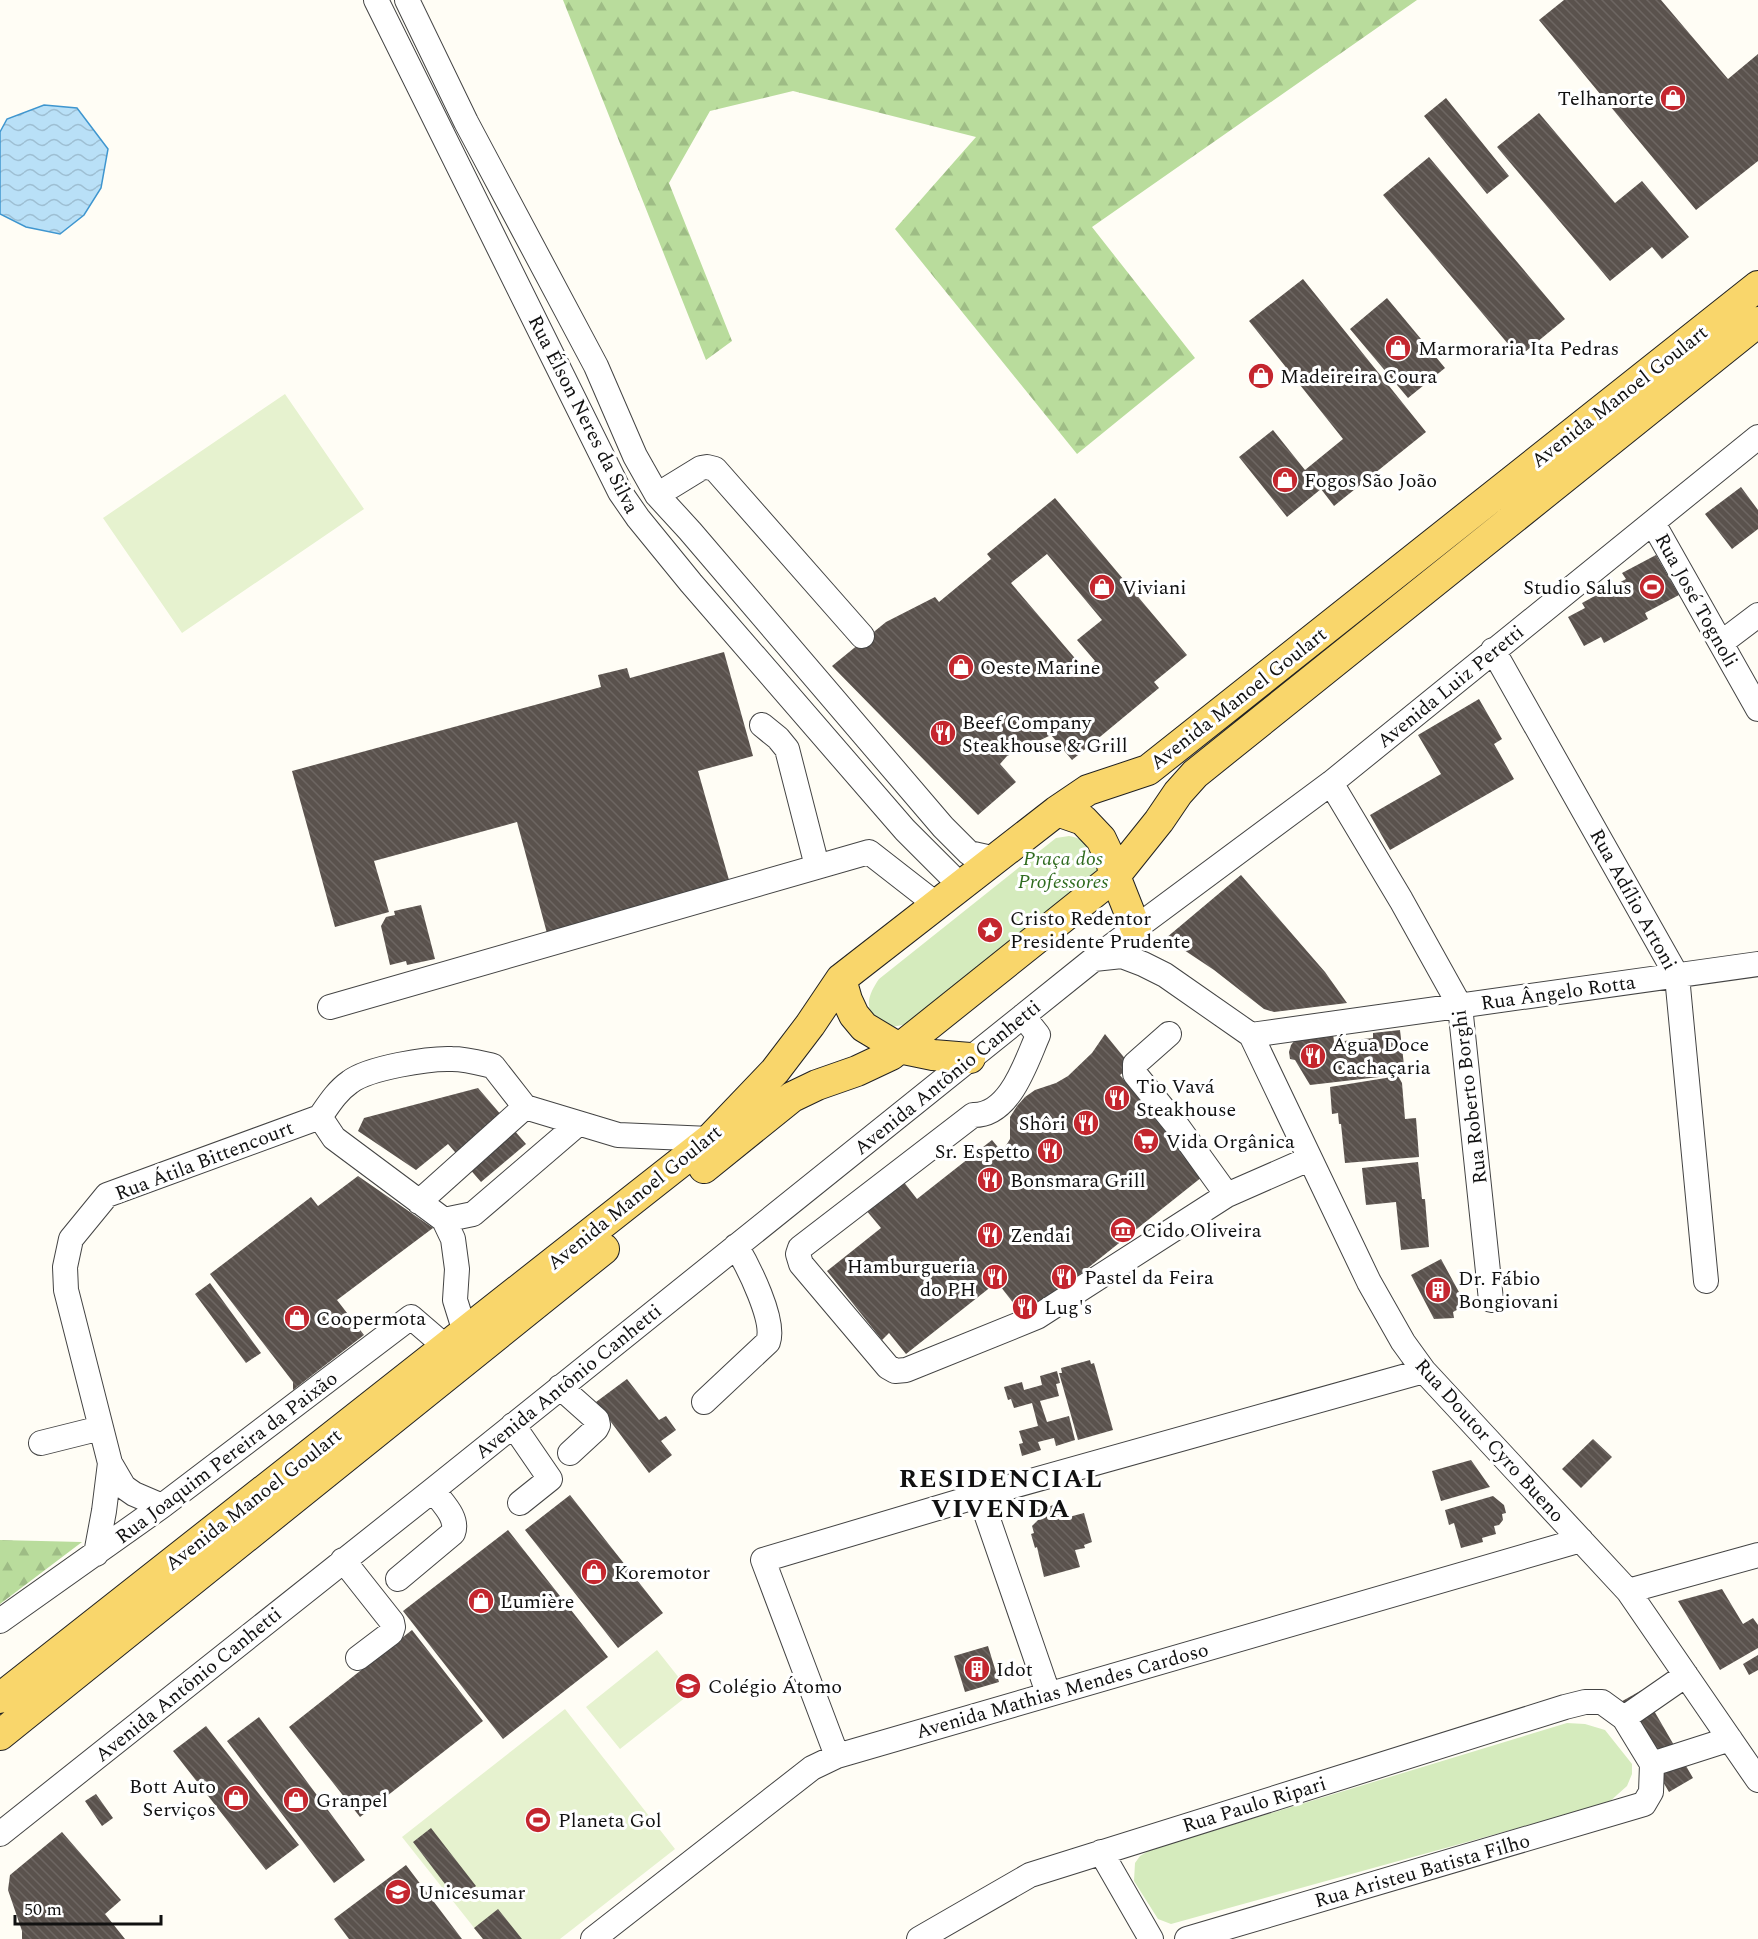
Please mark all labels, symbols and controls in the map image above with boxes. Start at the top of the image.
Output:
shop icon: Telhanorte [1658,83,1688,113]
place label: Telhanorte [1558,84,1654,114]
street label: Rua Élson Neres da Silva [520,310,646,519]
street label: Avenida Manoel Goulart [1525,318,1714,476]
shop icon: Marmoraria Ita Pedras [1383,333,1413,363]
place label: Marmoraria Ita Pedras [1418,334,1619,364]
shop icon: Madeireira Coura [1246,361,1276,391]
place label: Madeireira Coura [1280,362,1438,392]
shop icon: Fogos São João [1270,465,1300,495]
place label: Fogos São João [1304,466,1437,496]
street label: Rua José Tognoli [1647,528,1745,673]
shop icon: Viviani [1087,572,1117,602]
sports icon: Studio Salus [1637,572,1667,602]
place label: Viviani [1122,573,1187,603]
place label: Studio Salus [1523,573,1632,603]
street label: Avenida Luiz Peretti [1370,618,1531,756]
street label: Avenida Manoel Goulart [1144,620,1333,778]
shop icon: Oeste Marine [946,652,976,682]
place label: Oeste Marine [980,653,1101,683]
place label: Beef Company Steakhouse & Grill [962,708,1128,761]
restaurant icon: Beef Company Steakhouse & Grill [928,718,958,748]
street label: Rua Adílio Artoni [1582,823,1685,976]
park label: Praça dos Professores [1018,844,1108,897]
place label: Cristo Redentor Presidente Prudente [1010,904,1190,957]
place icon: Cristo Redentor Presidente Prudente [975,915,1005,945]
street label: Rua Ângelo Rotta [1479,967,1638,1019]
street label: Avenida Antônio Canhetti [848,993,1048,1163]
street label: Rua Roberto Borghi [1444,1008,1496,1186]
place label: Água Doce Cachaçaria [1332,1030,1431,1083]
restaurant icon: Água Doce Cachaçaria [1298,1041,1328,1071]
place label: Tio Vavá Steakhouse [1136,1072,1236,1125]
restaurant icon: Tio Vavá Steakhouse [1102,1083,1132,1113]
restaurant icon: Shôri [1071,1108,1101,1138]
place label: Shôri [1019,1109,1066,1139]
street label: Rua Átila Bittencourt [111,1113,298,1209]
street label: Avenida Manoel Goulart [541,1118,729,1278]
supermarket icon: Vida Orgânica [1131,1126,1161,1156]
place label: Vida Orgânica [1166,1127,1295,1157]
restaurant icon: Sr. Espetto [1035,1136,1065,1166]
place label: Sr. Espetto [935,1137,1030,1167]
restaurant icon: Bonsmara Grill [975,1165,1005,1195]
place label: Bonsmara Grill [1010,1166,1146,1196]
museum icon: Cido Oliveira [1108,1215,1138,1245]
place label: Cido Oliveira [1142,1216,1262,1246]
restaurant icon: Zendai [975,1220,1005,1250]
place label: Zendai [1010,1221,1071,1251]
place label: Hamburgueria do PH [847,1252,976,1305]
restaurant icon: Hamburgueria do PH [980,1262,1010,1292]
restaurant icon: Pastel da Feira [1049,1262,1079,1292]
place label: Pastel da Feira [1084,1263,1214,1293]
place label: Dr. Fábio Bongiovani [1458,1264,1559,1317]
building icon: Dr. Fábio Bongiovani [1423,1275,1453,1305]
restaurant icon: Lug's [1010,1292,1040,1322]
place label: Lug's [1044,1293,1092,1323]
street label: Avenida Antônio Canhetti [469,1297,669,1467]
shop icon: Coopermota [282,1303,312,1333]
place label: Coopermota [316,1304,426,1334]
street label: Rua Doutor Cyro Bueno [1407,1352,1571,1529]
street label: Rua Joaquim Pereira da Paixão [109,1364,344,1552]
street label: Avenida Manoel Goulart [159,1421,348,1579]
district label: RESIDENCIAL VIVENDA [899,1459,1103,1529]
shop icon: Koremotor [579,1557,609,1587]
place label: Koremotor [614,1558,710,1588]
shop icon: Lumière [466,1586,496,1616]
place label: Lumière [500,1587,575,1617]
street label: Avenida Antônio Canhetti [89,1600,289,1770]
street label: Avenida Mathias Mendes Cardoso [912,1635,1212,1747]
building icon: Idot [962,1654,992,1684]
place label: Idot [996,1655,1033,1685]
school or university icon: Colégio Átomo [673,1671,703,1701]
place label: Colégio Átomo [708,1672,842,1702]
street label: Rua Paulo Ripari [1179,1769,1330,1841]
place label: Bott Auto Serviços [129,1772,216,1825]
shop icon: Bott Auto Serviços [221,1783,251,1813]
shop icon: Granpel [281,1785,311,1815]
place label: Granpel [316,1786,388,1816]
sports icon: Planeta Gol [523,1805,553,1835]
place label: Planeta Gol [558,1806,662,1836]
street label: Rua Aristeu Batista Filho [1311,1826,1534,1916]
school or university icon: Unicesumar [383,1877,413,1907]
place label: Unicesumar [418,1878,526,1908]
scale bar [15,1888,160,1926]
text: 50 m [24,1896,62,1923]

